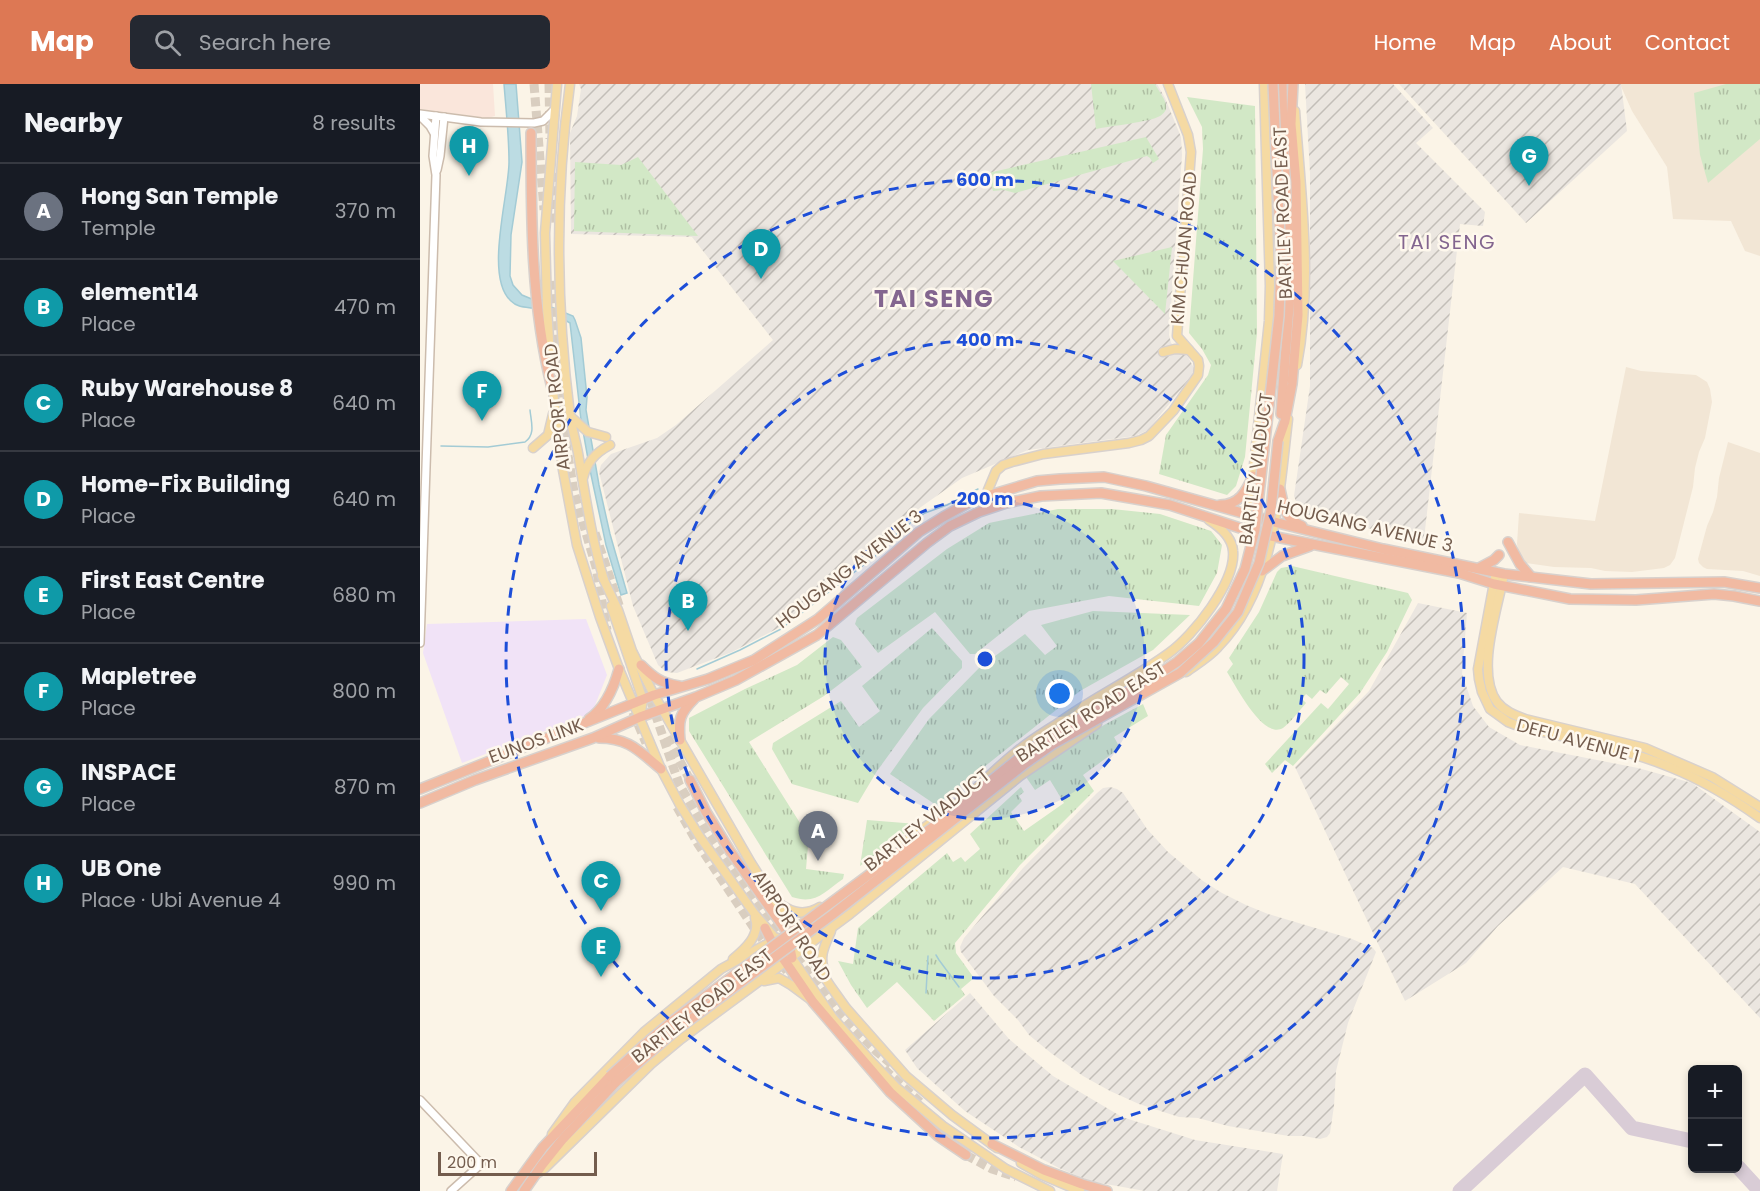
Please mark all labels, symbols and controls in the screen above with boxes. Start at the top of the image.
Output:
search box [130,15,550,69]
text: Map [30,22,94,61]
icon: search [151,26,184,59]
text: Search here [199,27,331,58]
text: Home [1374,28,1436,57]
text: Map [1469,28,1516,57]
text: About [1549,28,1612,57]
text: Contact [1645,28,1730,57]
text: Nearby [24,105,122,141]
text: 8 results [312,109,396,137]
pin: H [449,126,488,176]
street label: BARTLEY ROAD EAST [1267,126,1298,300]
pin: G [1510,136,1548,186]
text: 600 m [956,167,1014,192]
street label: KIM CHUAN ROAD [1164,170,1203,326]
text: Hong San Temple [81,181,278,212]
text: A [36,197,51,225]
text: 370 m [335,197,396,225]
text: Temple [81,214,156,242]
district label: TAI SENG [1398,228,1496,256]
pin: D [742,230,780,279]
text: element14 [81,277,198,308]
district label: TAI SENG [874,282,994,315]
text: B [37,293,50,321]
text: 470 m [334,293,396,321]
text: Place [81,310,136,338]
text: 400 m [956,327,1014,352]
street label: AIRPORT ROAD [537,342,576,472]
pin: F [462,372,502,421]
text: Ruby Warehouse 8 [81,373,293,404]
text: C [36,389,51,417]
text: 640 m [332,389,396,417]
street label: BARTLEY VIADUCT [1232,391,1279,547]
text: Place [81,406,136,434]
text: Home-Fix Building [81,469,290,500]
text: D [36,485,51,513]
text: 640 m [332,485,396,513]
text: 200 m [957,486,1013,511]
street label: HOUGANG AVENUE 3 [1275,493,1455,558]
text: Place [81,502,136,530]
street label: HOUGANG AVENUE 3 [770,504,927,634]
text: First East Centre [81,565,265,596]
text: E [38,581,49,609]
text: 680 m [332,581,396,609]
pin: B [668,582,708,631]
text: Place [81,598,136,626]
centre of rings [975,649,995,669]
street label: BARTLEY ROAD EAST [1011,655,1171,768]
text: Mapletree [81,661,197,692]
text: F [38,677,49,705]
text: 800 m [332,677,396,705]
your location [1045,679,1074,708]
text: Place [81,694,136,722]
street label: EUNOS LINK [485,712,587,769]
street label: DEFU AVENUE 1 [1514,712,1642,769]
text: INSPACE [81,757,176,788]
street label: BARTLEY VIADUCT [859,762,995,877]
text: G [36,773,51,801]
text: 870 m [334,773,396,801]
text: Place [81,790,136,818]
pin: A [798,812,838,861]
text: UB One [81,853,161,884]
pin: C [582,862,621,911]
street label: AIRPORT ROAD [747,865,838,986]
text: H [36,869,51,897]
text: 990 m [332,869,396,897]
text: Place · Ubi Avenue 4 [81,886,281,914]
pin: E [582,928,621,977]
street label: BARTLEY ROAD EAST [626,942,778,1069]
map controls [1688,1065,1742,1173]
button: + [1688,1065,1742,1119]
button: − [1688,1119,1742,1173]
scale bar [438,1149,597,1176]
text: 200 m [447,1151,497,1174]

